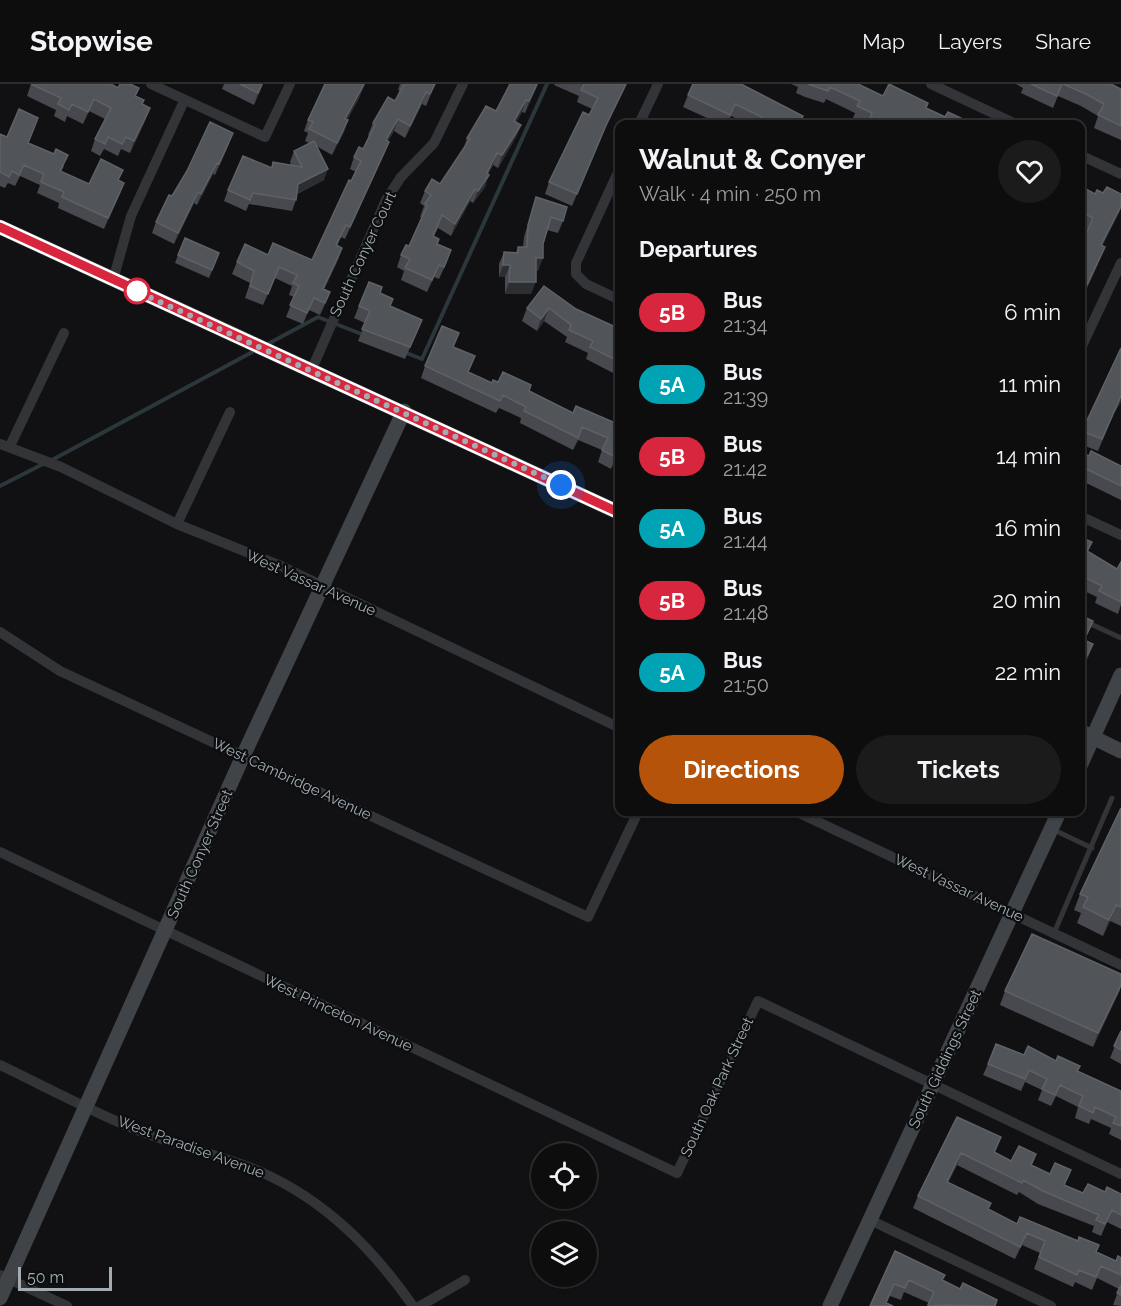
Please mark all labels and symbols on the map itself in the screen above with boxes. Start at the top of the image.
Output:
street label: South Conyer Court [326,188,400,320]
unlabelled marker [124,278,150,304]
your location [546,470,576,500]
street label: West Vassar Avenue [243,546,379,620]
street label: West Cambridge Avenue [210,734,374,824]
street label: South Conyer Street [163,787,237,921]
street label: West Vassar Avenue [892,850,1027,926]
street label: West Princeton Avenue [261,971,415,1055]
street label: South Giddings Street [905,987,985,1131]
street label: South Oak Park Street [677,1014,757,1160]
street label: West Paradise Avenue [115,1112,267,1182]
scale bar [18,1264,112,1292]

